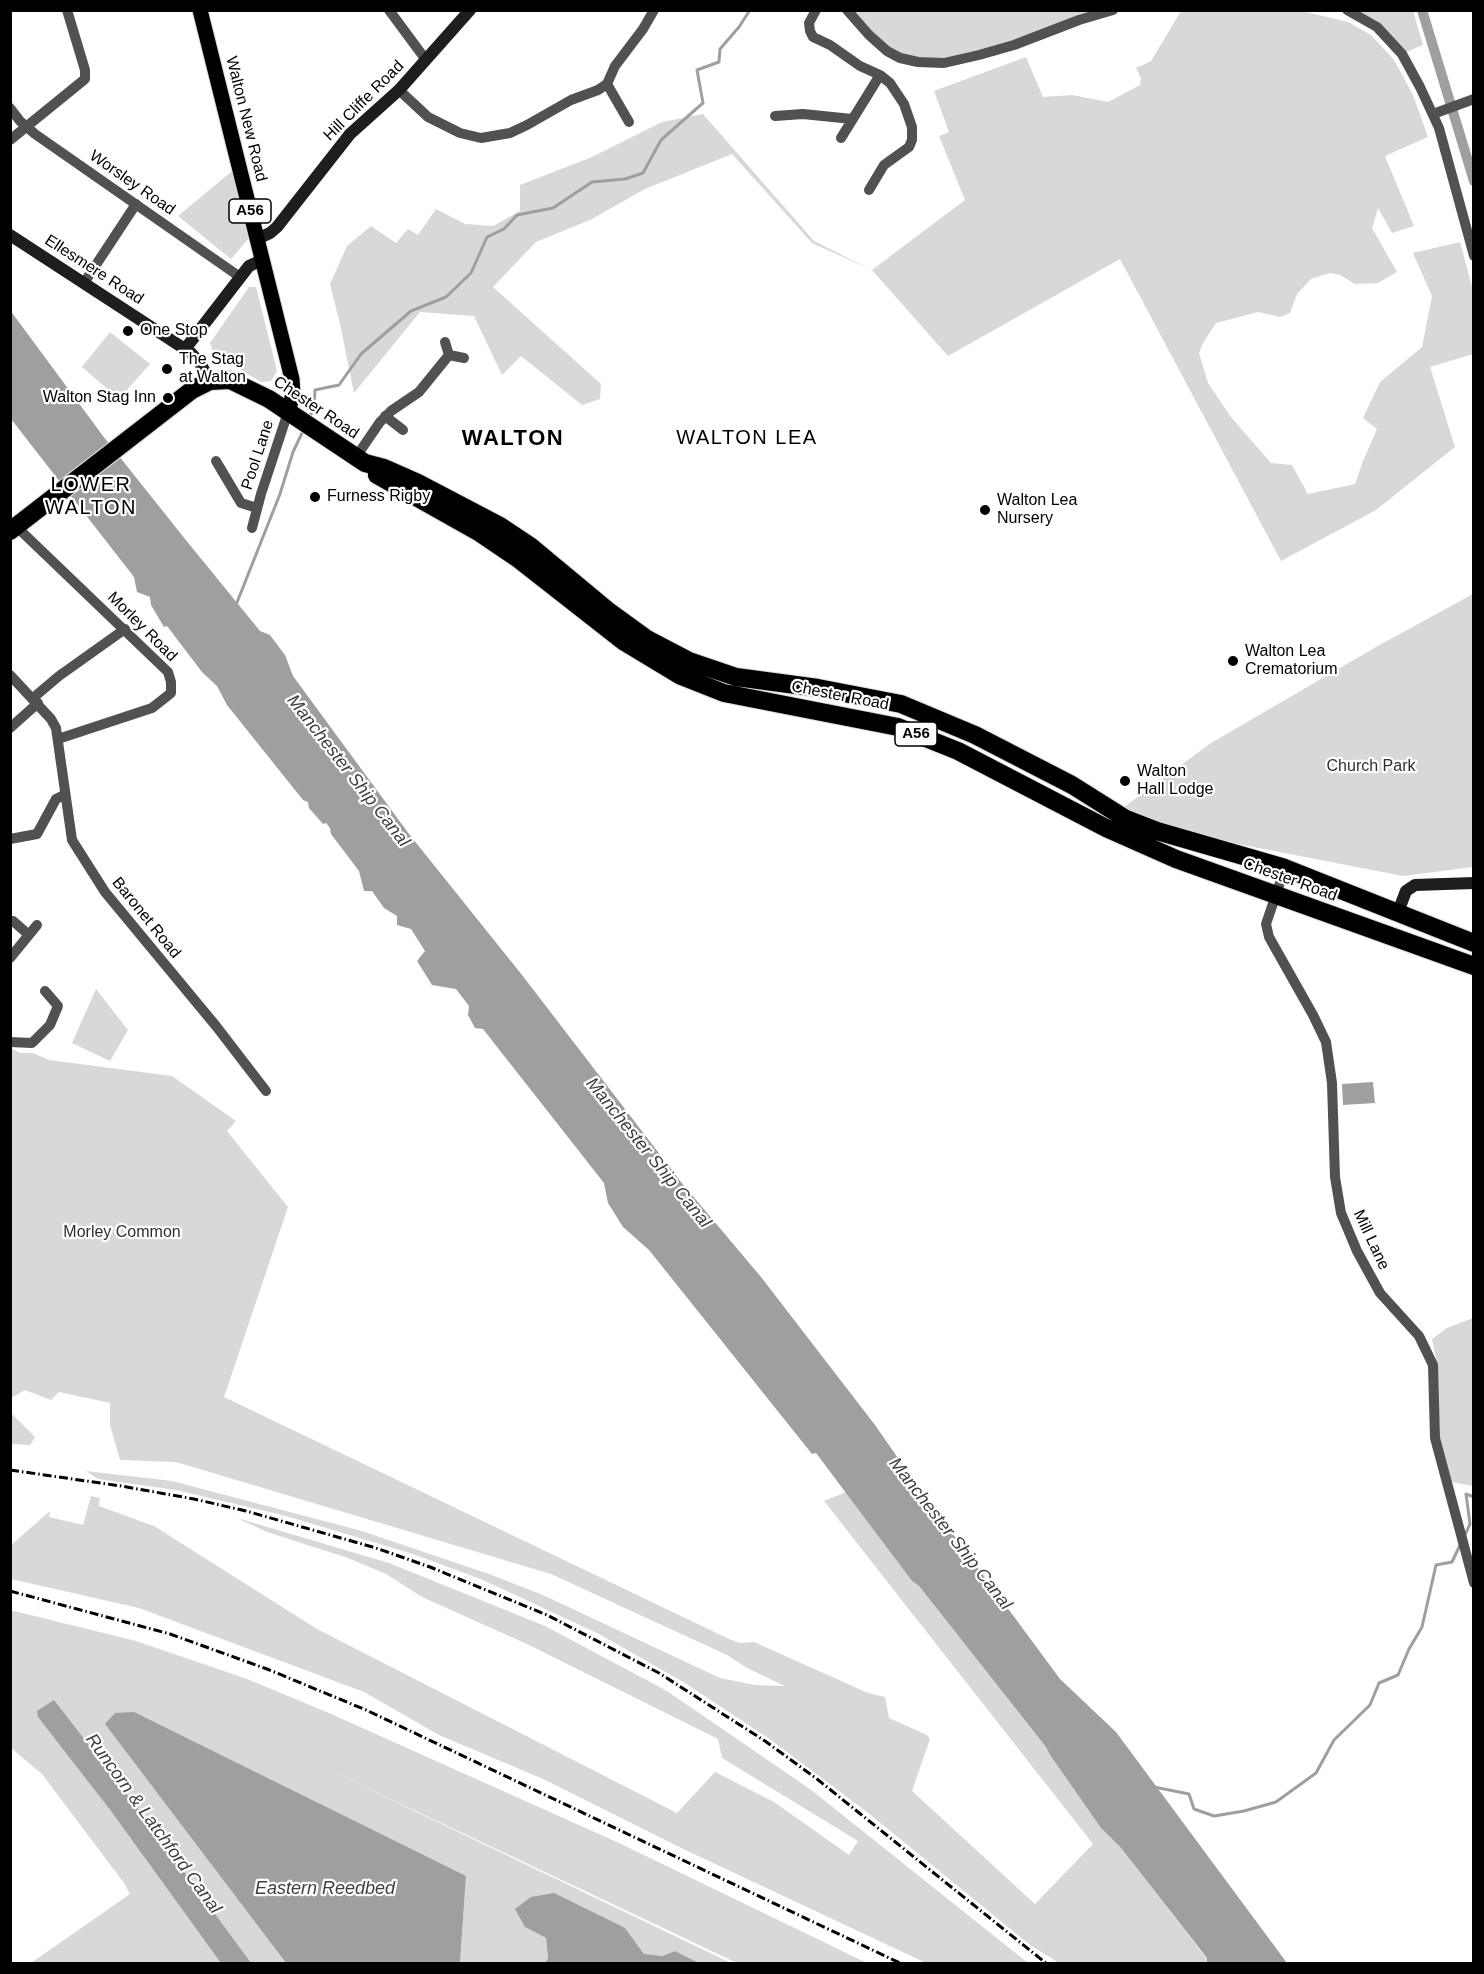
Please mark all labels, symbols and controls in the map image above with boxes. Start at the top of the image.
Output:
street label: Walton New Road [221,54,271,184]
street label: Hill Cliffe Road [320,57,408,145]
street label: Worsley Road [85,146,179,220]
road number: A56 [229,199,271,223]
street label: Ellesmere Road [41,231,147,309]
place label: One Stop [140,321,208,341]
marker: One Stop [121,324,135,338]
place label: The Stag at Walton [179,350,246,388]
marker: The Stag at Walton [160,362,174,376]
street label: Chester Road [270,372,362,444]
place label: Walton Stag Inn [43,388,156,408]
marker: Walton Stag Inn [161,391,175,405]
street label: Pool Lane [238,418,278,492]
district label: WALTON [462,426,564,452]
district label: WALTON LEA [676,426,818,450]
district label: LOWER WALTON [45,473,137,520]
place label: Furness Rigby [327,487,430,507]
marker: Furness Rigby [308,490,322,504]
place label: Walton Lea Nursery [997,491,1077,529]
marker: Walton Lea Nursery [978,503,992,517]
street label: Morley Road [103,588,181,666]
place label: Walton Lea Crematorium [1245,642,1337,680]
marker: Walton Lea Crematorium [1226,654,1240,668]
street label: Chester Road [790,677,890,715]
water label: Manchester Ship Canal [282,691,414,851]
road number: A56 [895,722,937,746]
park label: Church Park [1327,757,1415,777]
place label: Walton Hall Lodge [1137,762,1214,800]
marker: Walton Hall Lodge [1118,774,1132,788]
street label: Chester Road [1240,854,1340,906]
street label: Baronet Road [107,874,185,962]
water label: Manchester Ship Canal [581,1074,715,1232]
street label: Mill Lane [1349,1207,1393,1273]
park label: Morley Common [63,1223,181,1243]
water label: Manchester Ship Canal [884,1454,1016,1614]
water label: Runcorn & Latchford Canal [80,1730,226,1918]
water label: Eastern Reedbed [255,1878,395,1900]

